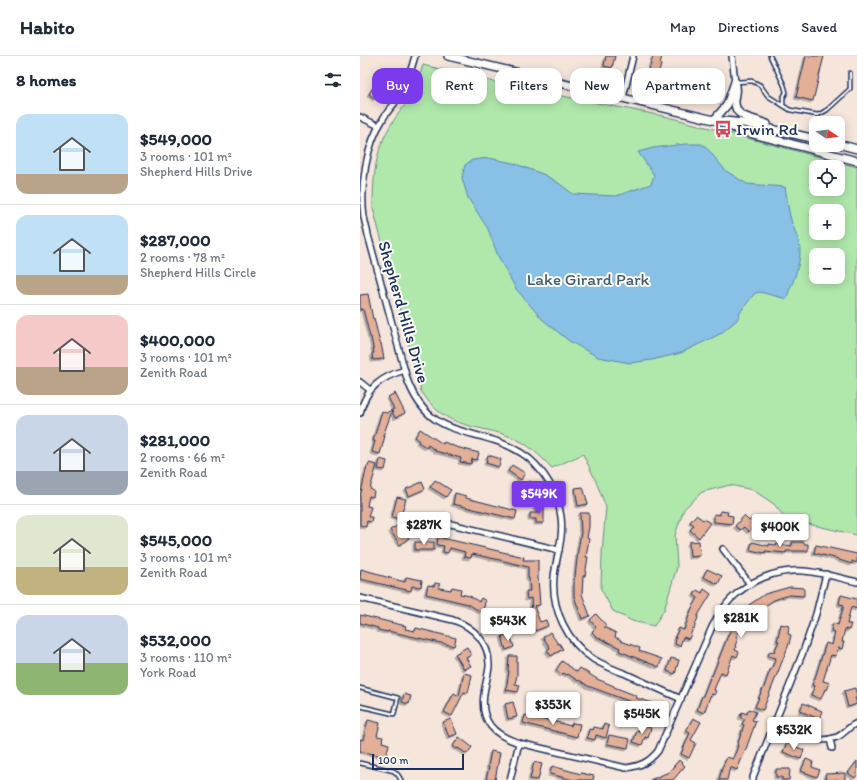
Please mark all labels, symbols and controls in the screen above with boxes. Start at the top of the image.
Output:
text: Habito [20,16,75,39]
text: Map [670,19,696,36]
text: Directions [718,19,779,36]
text: Saved [801,19,837,36]
chip: Buy [372,68,423,104]
chip: Rent [431,68,487,104]
chip: Filters [495,68,562,104]
chip: New [570,68,624,104]
chip: Apartment [632,68,725,104]
icon: filters [322,69,344,91]
text: 8 homes [16,70,76,90]
north arrow [809,116,845,152]
map controls [809,116,845,284]
bus stop icon: Irwin Rd [713,119,733,139]
place label: Irwin Rd [736,119,799,139]
text: $549,000 [140,129,212,149]
icon: home [48,130,96,178]
text: 3 rooms · 101 m² [140,149,232,164]
button: locate [809,160,845,196]
text: Shepherd Hills Drive [140,164,252,179]
button: + [809,204,845,240]
text: $287,000 [140,230,211,250]
icon: home [48,231,96,279]
street label: Shepherd Hills Drive [374,239,434,385]
button: − [809,248,845,284]
text: 2 rooms · 78 m² [140,250,225,265]
text: Shepherd Hills Circle [140,265,256,280]
park label: Lake Girard Park [527,269,650,289]
text: $400,000 [140,330,215,350]
icon: home [48,331,96,379]
text: 3 rooms · 101 m² [140,350,232,365]
text: Zenith Road [140,365,207,380]
text: $281,000 [140,430,210,450]
icon: home [48,431,96,479]
text: 2 rooms · 66 m² [140,450,225,465]
text: Zenith Road [140,465,207,480]
pin: $549K [511,481,567,515]
text: $549K [521,486,557,501]
pin: $287K [396,512,452,546]
pin: $400K [752,514,808,548]
text: $287K [406,517,442,532]
text: $400K [761,519,799,534]
text: $545,000 [140,530,212,550]
icon: home [48,531,96,579]
text: 3 rooms · 101 m² [140,550,232,565]
text: Zenith Road [140,565,207,580]
pin: $281K [713,605,769,639]
pin: $543K [480,608,536,642]
text: $281K [724,610,758,625]
text: $543K [490,613,526,628]
text: $532,000 [140,630,211,650]
icon: home [48,631,96,679]
text: 3 rooms · 110 m² [140,650,232,665]
text: York Road [140,665,196,680]
pin: $353K [525,692,581,726]
text: $353K [535,697,571,712]
pin: $545K [614,701,670,735]
text: $545K [624,706,660,721]
pin: $532K [766,717,822,751]
text: $532K [776,722,812,737]
scale bar [372,752,464,771]
text: 100 m [378,754,408,767]

